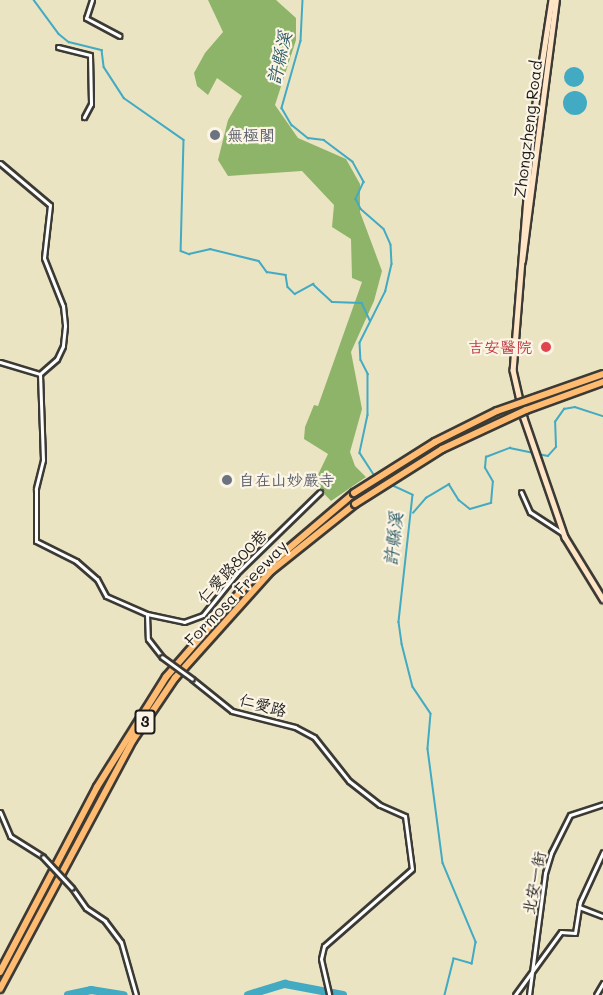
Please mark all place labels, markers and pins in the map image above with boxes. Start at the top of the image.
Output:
place label: 無極閣 [227,125,275,145]
marker: 無極閣 [208,128,222,142]
place label: 吉安醫院 [468,337,532,357]
marker: 吉安醫院 [537,338,555,356]
place label: 自在山妙嚴寺 [239,470,335,490]
marker: 自在山妙嚴寺 [220,473,234,487]

